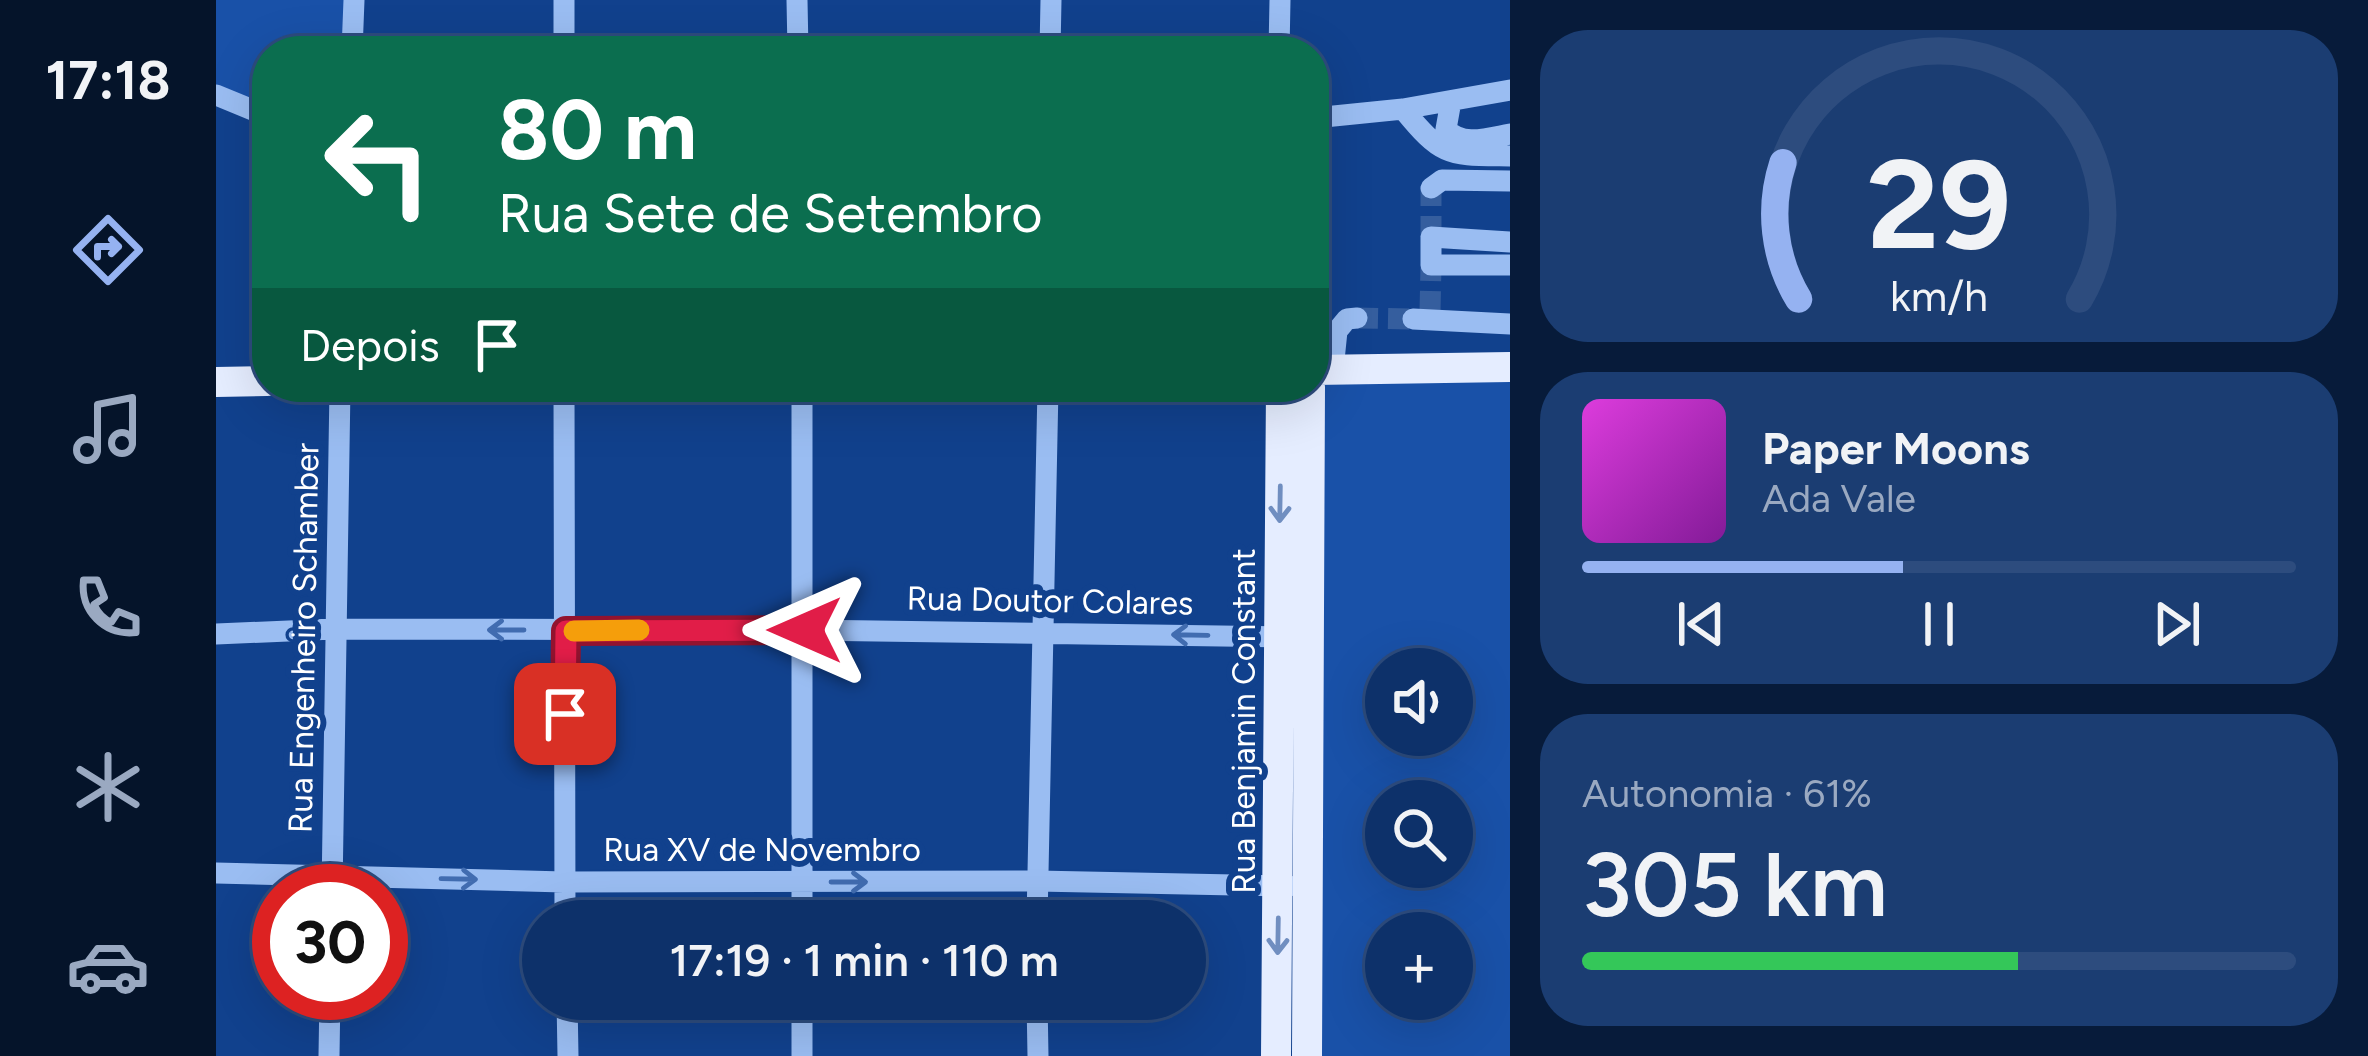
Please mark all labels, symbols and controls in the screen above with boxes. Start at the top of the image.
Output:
text: 17:18 [46,48,170,113]
text: 80 m [498,79,697,180]
icon: left [300,84,456,240]
text: 29 [1867,129,2011,279]
text: Rua Sete de Setembro [498,181,1043,246]
icon: directions [66,208,150,292]
text: km/h [1890,270,1988,322]
icon: arrive [464,312,530,378]
text: Depois [300,318,440,372]
icon: music [66,387,150,471]
text: Paper Moons [1762,421,2030,475]
street label: Rua Engenheiro Schamber [281,443,326,833]
text: Ada Vale [1762,475,1916,522]
one-way arrow [1269,484,1292,523]
street label: Rua Benjamin Constant [1224,548,1263,894]
icon: phone [66,566,150,650]
position arrow [742,567,868,693]
street label: Rua Doutor Colares [906,579,1194,622]
icon: previous [1668,591,1734,657]
icon: pause [1906,591,1972,657]
icon: next [2144,591,2210,657]
one-way arrow [487,619,526,641]
one-way arrow [1171,624,1210,647]
map controls [1365,648,1473,1020]
button: sound [1365,648,1473,756]
pin [514,663,616,765]
icon: arrive [532,681,598,747]
icon: climate [66,745,150,829]
text: Autonomia · 61% [1582,770,1872,817]
button: search [1365,780,1473,888]
street label: Rua XV de Novembro [603,830,921,869]
text: 305 km [1582,830,1888,939]
speed limit sign: 30 [252,864,408,1020]
one-way arrow [439,868,478,891]
one-way arrow [829,871,868,893]
button: + [1365,912,1473,1020]
one-way arrow [1267,916,1289,955]
icon: car [66,924,150,1008]
text: 17:19 · 1 min · 110 m [669,933,1059,987]

